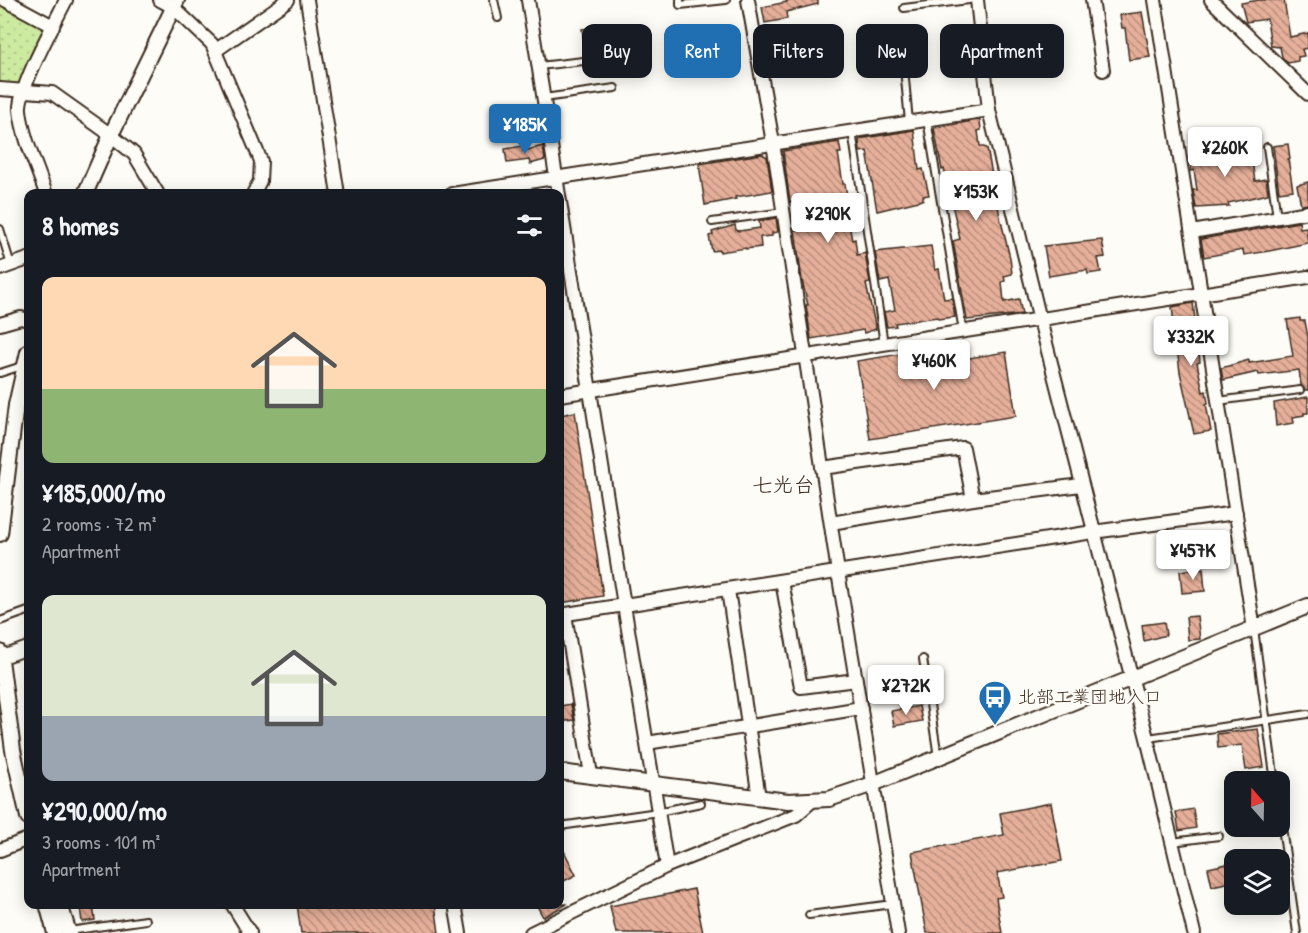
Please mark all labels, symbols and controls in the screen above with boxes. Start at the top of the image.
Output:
chip: Buy [582,24,652,78]
chip: Rent [664,24,741,78]
chip: Filters [753,24,844,78]
chip: New [856,24,928,78]
chip: Apartment [940,24,1064,78]
pin: ¥185K [483,104,567,155]
text: ¥185K [503,110,547,137]
pin: ¥260K [1183,127,1267,178]
text: ¥260K [1202,133,1248,160]
pin: ¥153K [934,171,1018,222]
text: ¥153K [954,177,998,204]
pin: ¥290K [786,193,870,244]
text: ¥290K [805,199,851,226]
text: 8 homes [42,208,119,243]
icon: filters [513,209,546,242]
icon: home [240,316,348,424]
pin: ¥332K [1149,316,1233,367]
text: ¥332K [1167,322,1215,349]
pin: ¥460K [892,340,976,391]
text: ¥460K [912,346,956,373]
district label: 七光台 [752,470,815,499]
text: ¥185,000/mo [42,475,165,510]
text: 2 rooms · 72 m² [42,510,156,537]
pin: ¥457K [1151,530,1235,581]
text: ¥457K [1170,536,1216,563]
text: Apartment [42,537,120,564]
icon: home [240,634,348,742]
pin: ¥272K [864,665,948,716]
text: ¥272K [882,671,930,698]
bus stop icon: 北部工業団地入口 [977,679,1013,726]
place label: 北部工業団地入口 [1018,684,1162,709]
north arrow [1224,771,1290,837]
map controls [1224,771,1290,915]
text: ¥290,000/mo [42,793,167,828]
text: 3 rooms · 101 m² [42,828,160,855]
button: layers [1224,849,1290,915]
text: Apartment [42,855,120,882]

